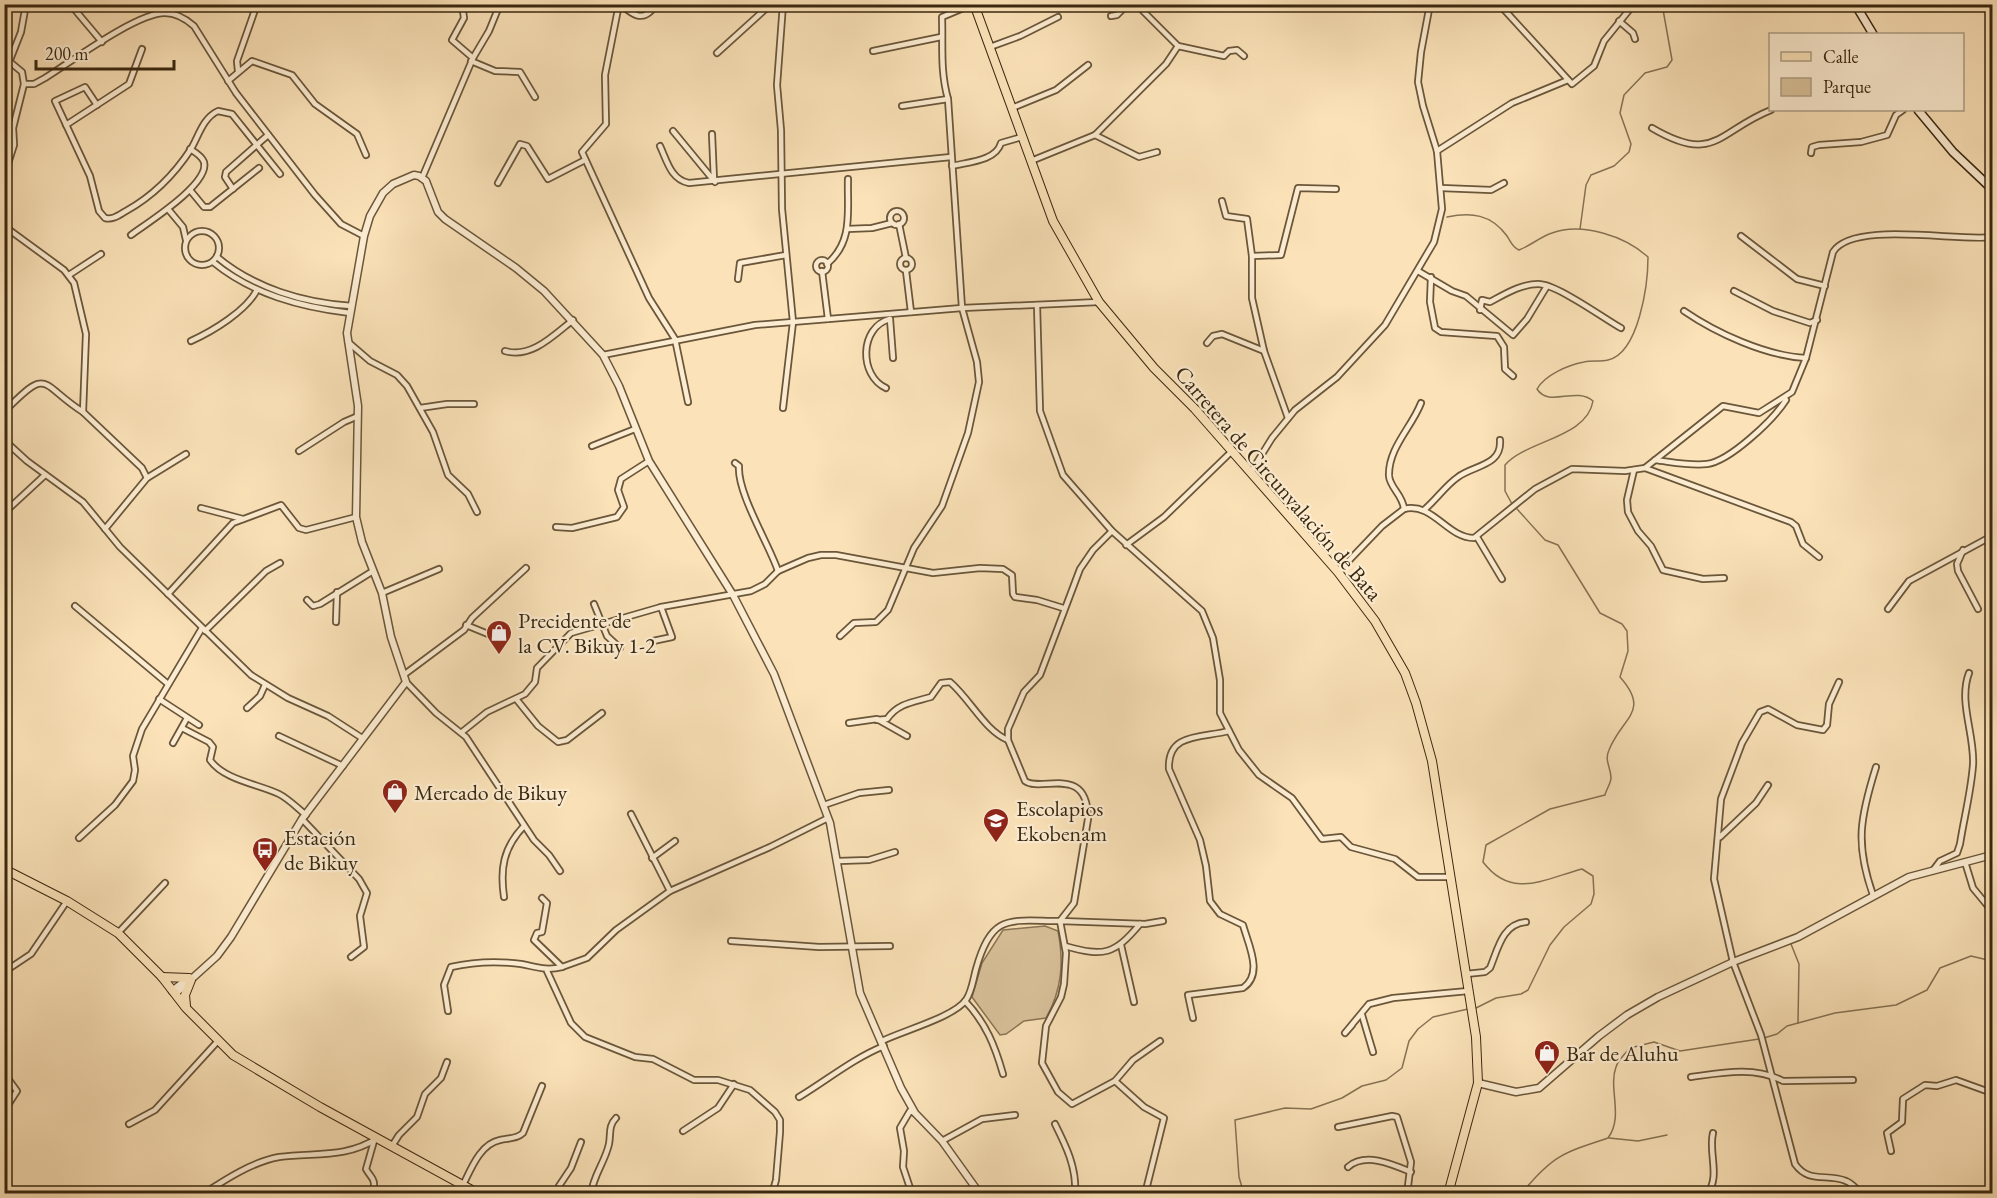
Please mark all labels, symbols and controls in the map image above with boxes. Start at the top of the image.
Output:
scale bar [36,33,174,71]
legend [1769,33,1964,111]
text: 200 m [45,42,89,65]
text: Calle [1823,45,1859,68]
text: Parque [1823,75,1871,98]
street label: Carretera de Circunvalación de Bata [1168,360,1389,607]
place label: Precidente de la CV. Bikuy 1-2 [518,606,656,660]
shop icon: Precidente de la CV. Bikuy 1-2 [484,618,514,656]
shop icon: Mercado de Bikuy [380,777,410,815]
place label: Mercado de Bikuy [414,778,567,807]
place label: Escolapios Ekobenam [1016,794,1107,848]
school or university icon: Escolapios Ekobenam [981,806,1011,844]
place label: Estación de Bikuy [284,823,358,877]
bus stop icon: Estación de Bikuy [250,835,280,873]
shop icon: Bar de Aluhu [1532,1038,1562,1076]
place label: Bar de Aluhu [1566,1039,1679,1068]

